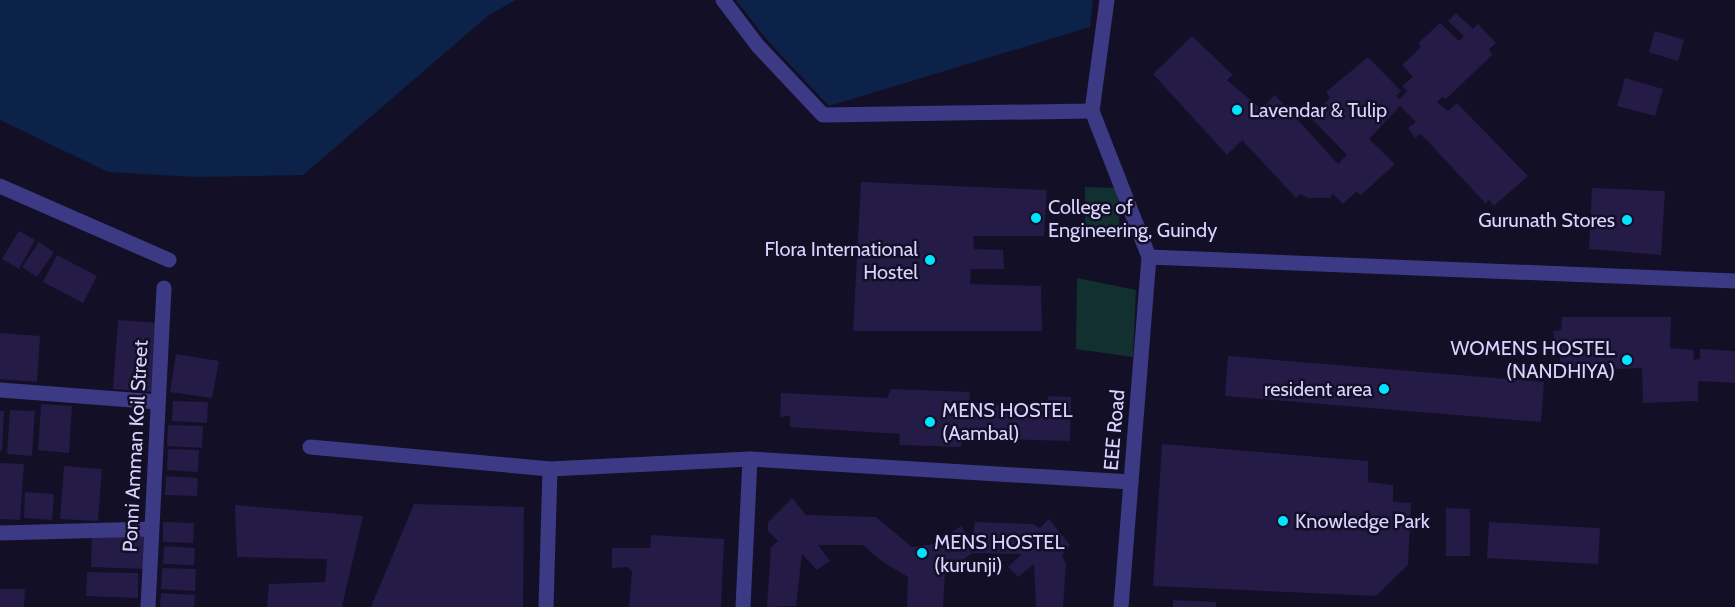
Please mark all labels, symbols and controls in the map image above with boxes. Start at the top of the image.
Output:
place label: Lavendar & Tulip [1249,98,1387,122]
marker: Lavendar & Tulip [1230,103,1244,117]
place label: College of Engineering, Guindy [1048,195,1217,242]
place label: Gurunath Stores [1478,208,1615,232]
marker: College of Engineering, Guindy [1029,211,1043,225]
marker: Gurunath Stores [1620,213,1634,227]
place label: Flora International Hostel [764,237,918,284]
marker: Flora International Hostel [923,253,937,267]
place label: WOMENS HOSTEL (NANDHIYA) [1450,336,1615,383]
street label: Ponni Amman Koil Street [117,339,153,553]
marker: WOMENS HOSTEL (NANDHIYA) [1620,353,1634,367]
place label: resident area [1264,377,1372,401]
marker: resident area [1377,382,1391,396]
street label: EEE Road [1099,389,1129,471]
place label: MENS HOSTEL (Aambal) [942,398,1072,445]
marker: MENS HOSTEL (Aambal) [923,415,937,429]
place label: Knowledge Park [1295,509,1430,533]
marker: Knowledge Park [1276,514,1290,528]
place label: MENS HOSTEL (kurunji) [934,530,1064,577]
marker: MENS HOSTEL (kurunji) [915,546,929,560]

